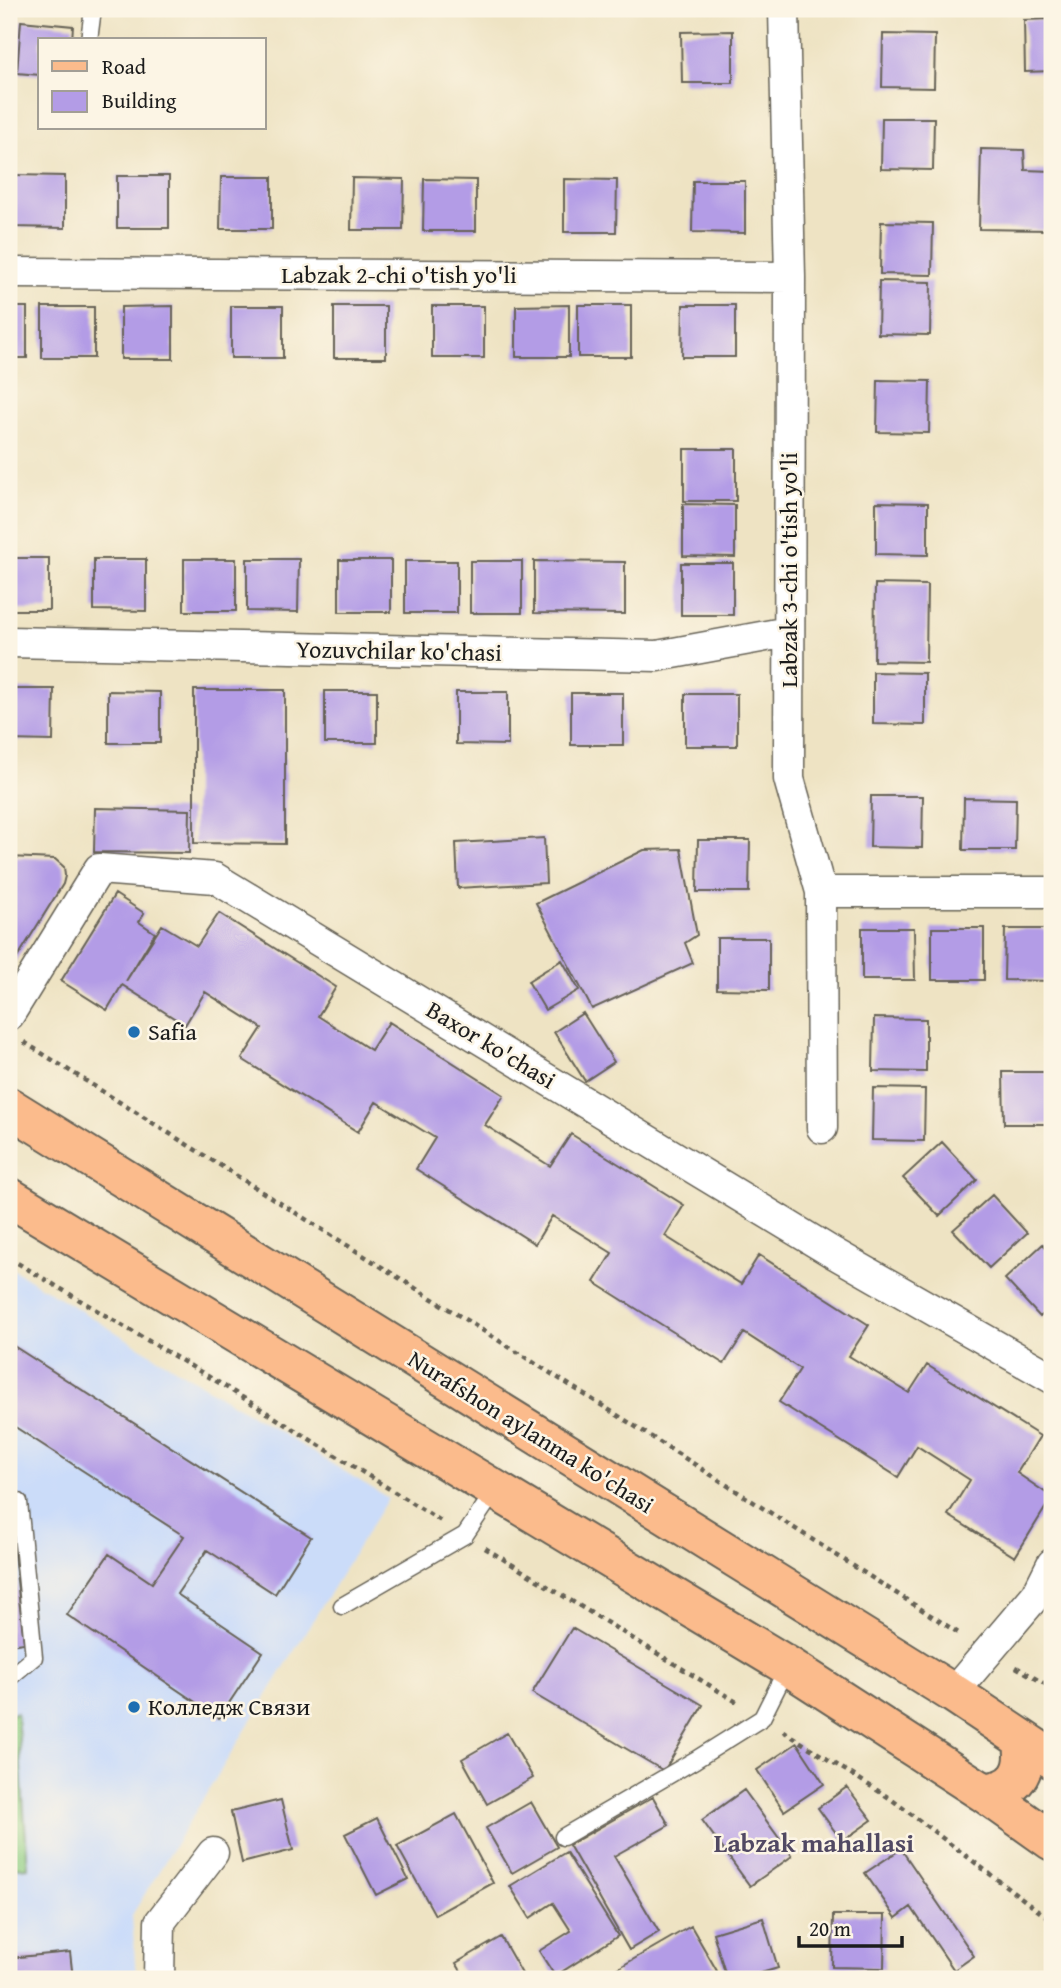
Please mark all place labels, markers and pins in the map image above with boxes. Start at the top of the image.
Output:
place label: Safia [148,1014,198,1049]
marker: Safia [126,1024,142,1040]
place label: Колледж Связи [148,1689,310,1724]
marker: Колледж Связи [126,1699,142,1715]

